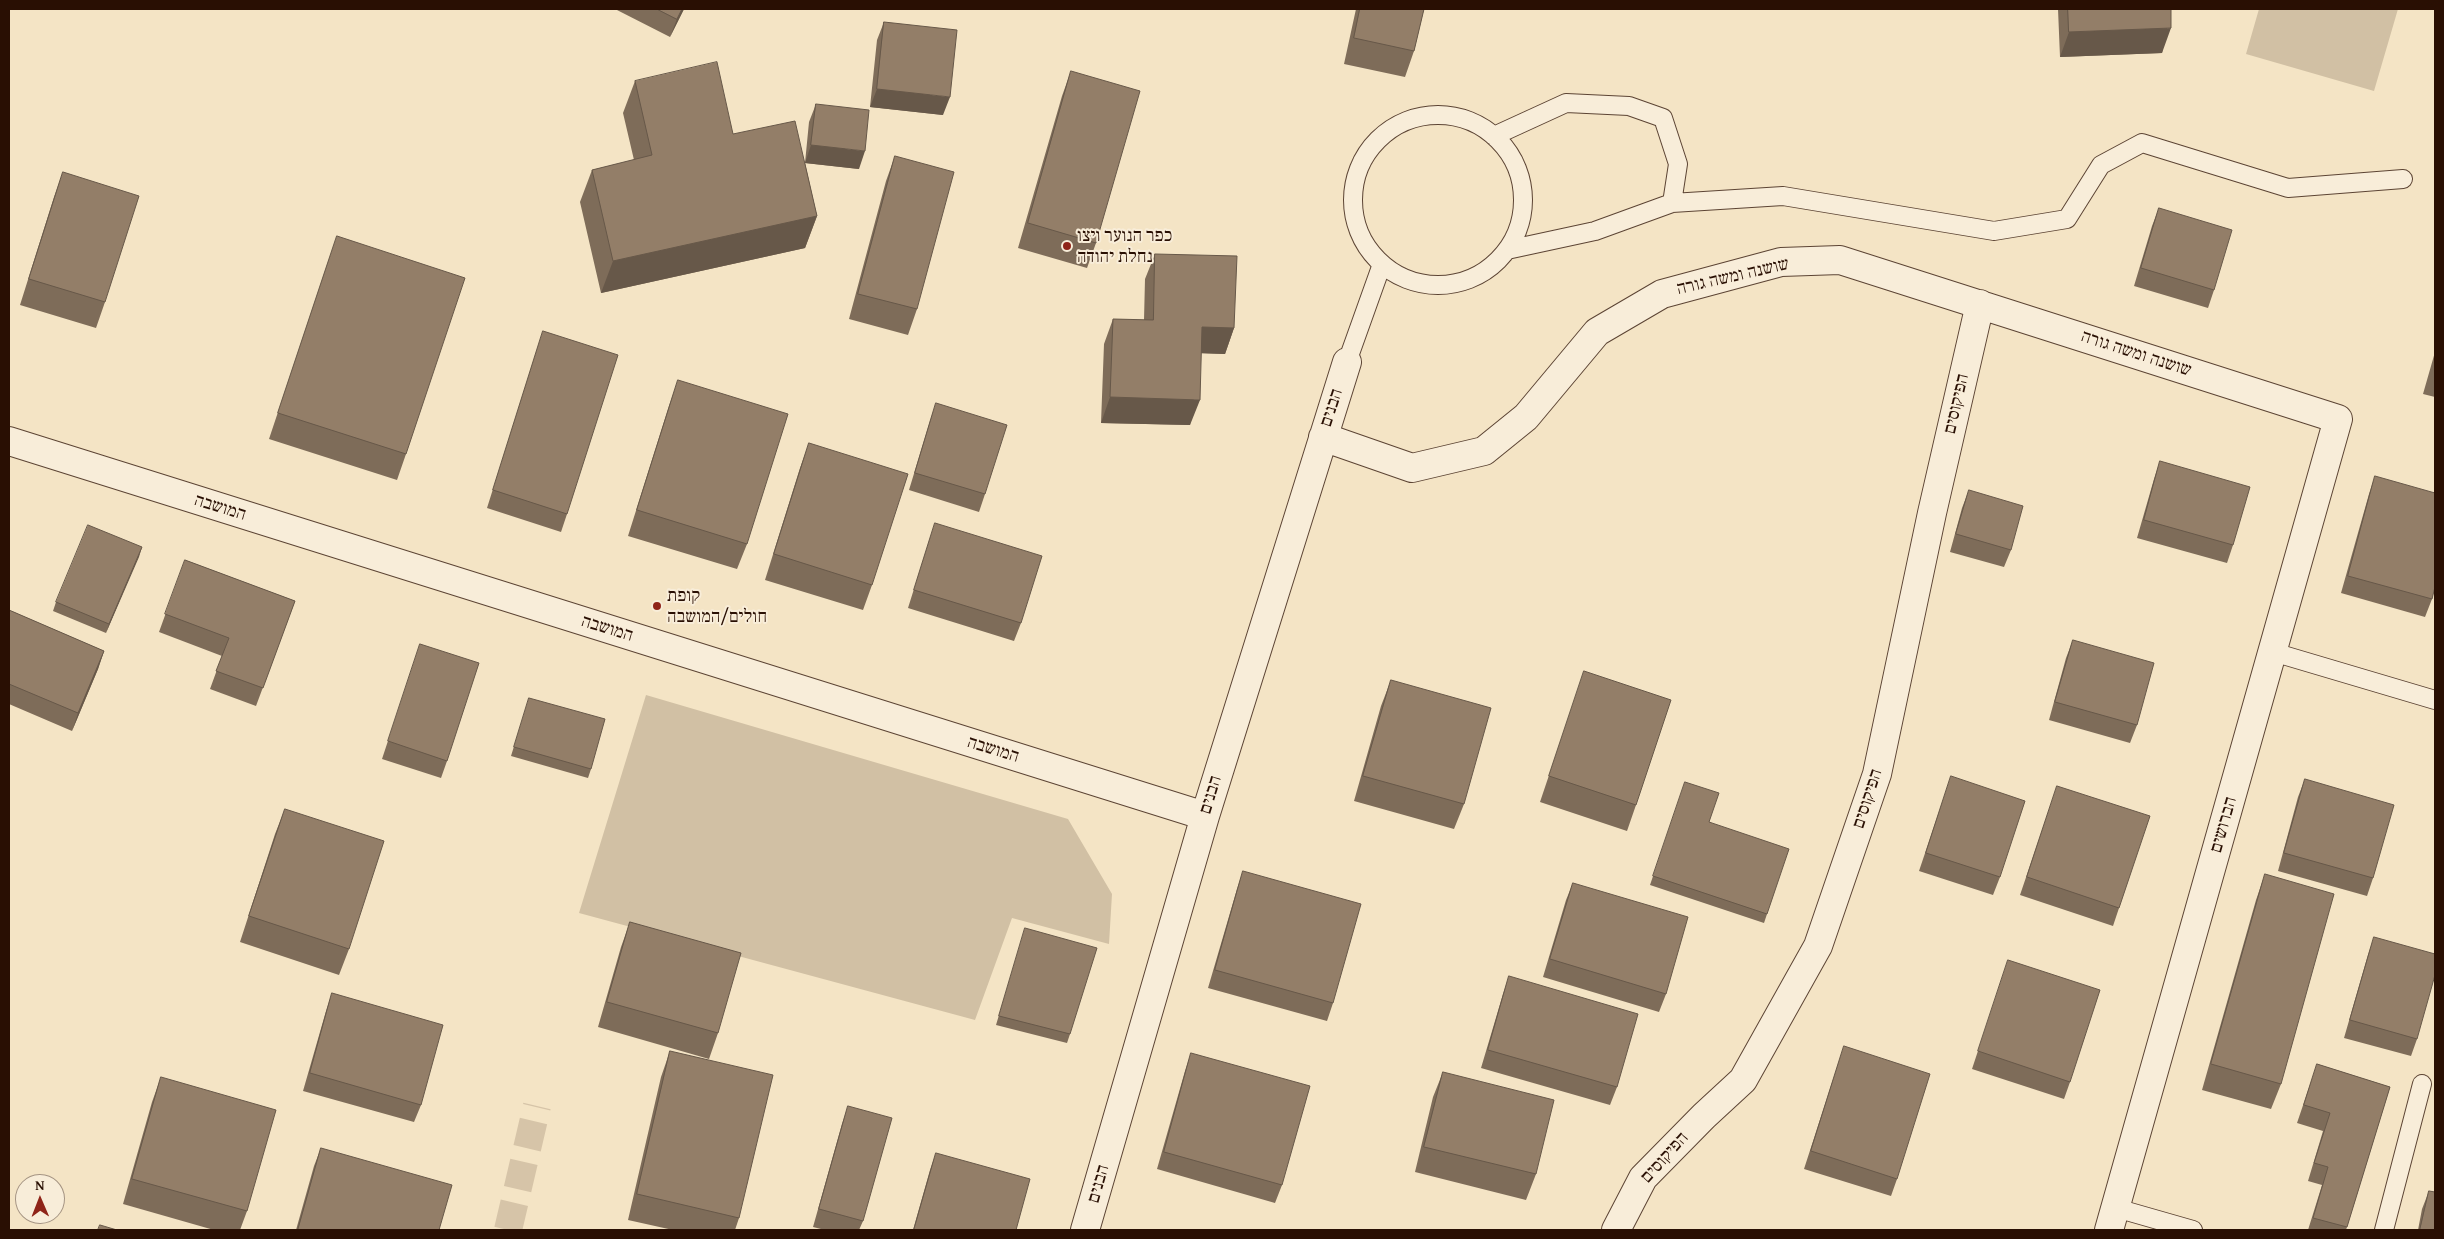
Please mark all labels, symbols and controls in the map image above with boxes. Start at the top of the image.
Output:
place label: כפר הנוער ויצו נחלת יהודה [1077,225,1172,268]
marker: כפר הנוער ויצו נחלת יהודה [1061,240,1073,252]
street label: שושנה ומשה גורה [1675,254,1791,300]
street label: שושנה ומשה גורה [2078,326,2194,382]
street label: הפיקוסים [1940,372,1974,436]
street label: הבנים [1316,386,1348,430]
street label: המושבה [191,490,249,526]
place label: קופת חולים/המושבה [667,585,767,628]
marker: קופת חולים/המושבה [651,600,663,612]
street label: המושבה [578,611,636,647]
street label: המושבה [964,732,1022,768]
street label: הפיקוסים [1848,767,1888,831]
street label: הבנים [1195,773,1227,817]
street label: הברושים [2206,794,2242,856]
street label: הפיקוסים [1636,1128,1694,1188]
street label: הבנים [1083,1162,1115,1206]
north arrow [15,1174,65,1224]
text: N [35,1175,45,1195]

